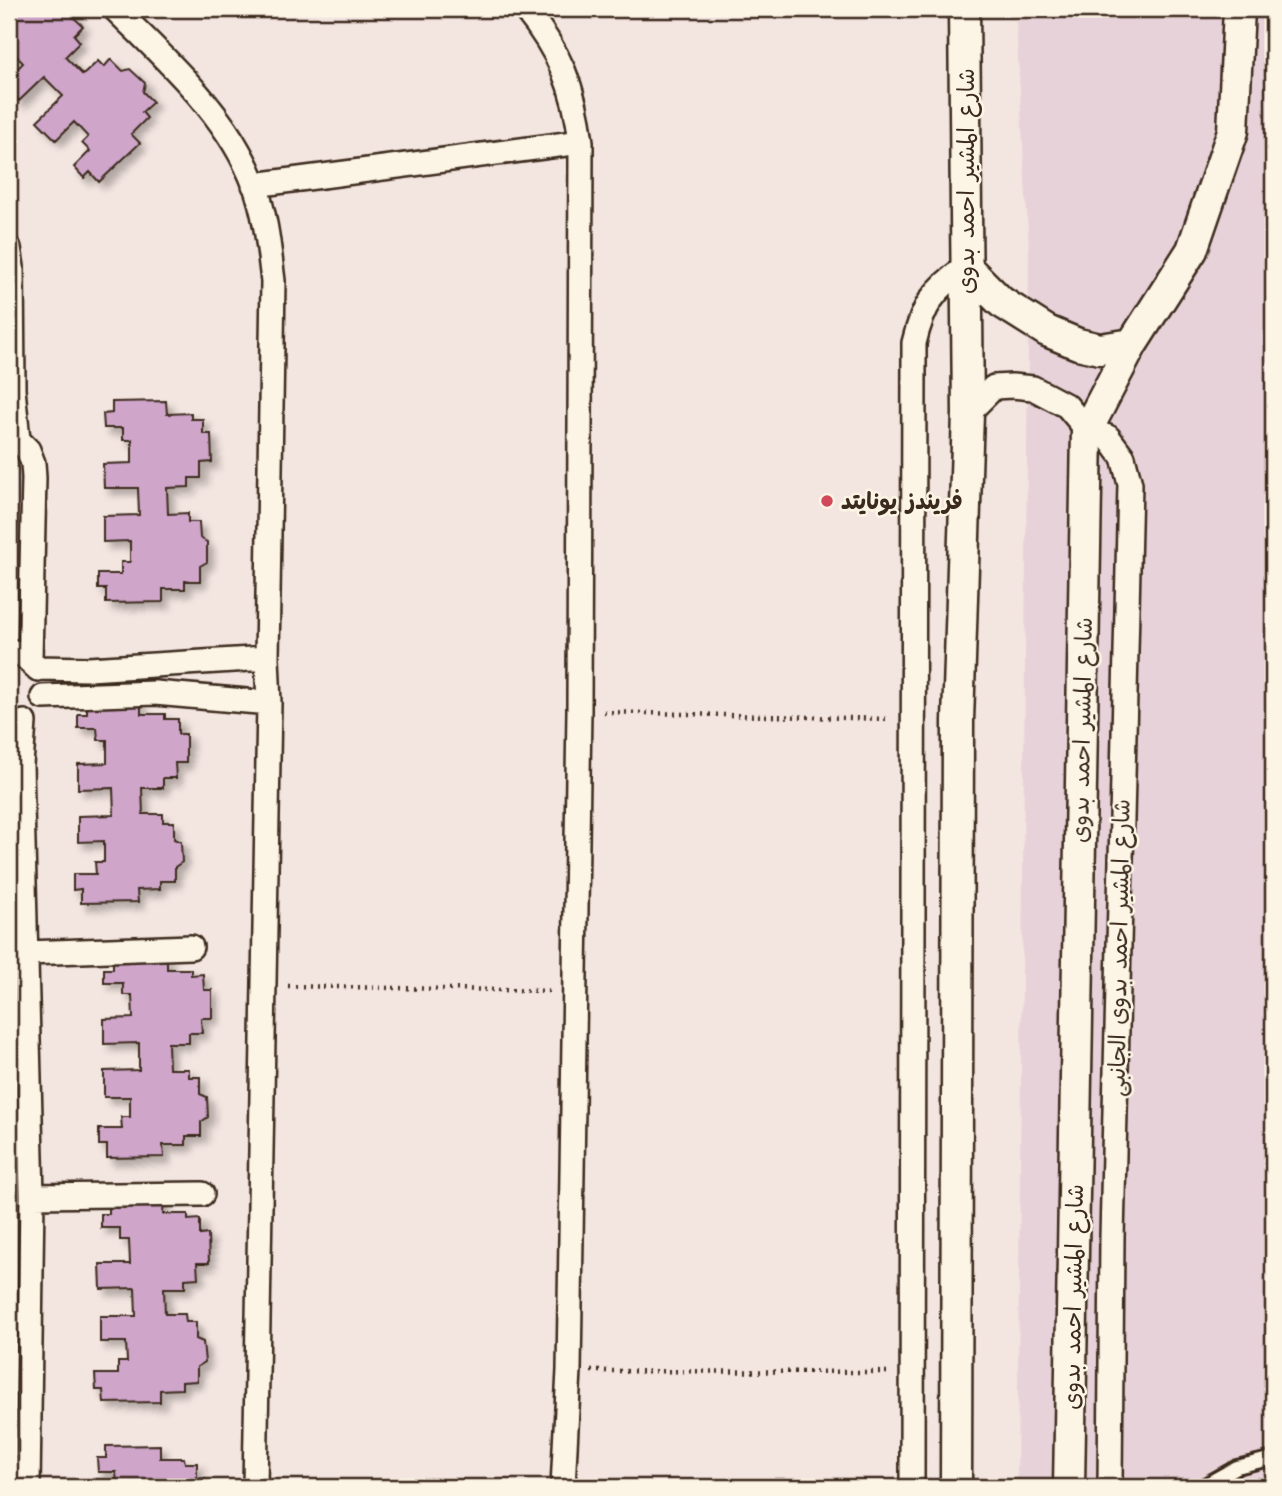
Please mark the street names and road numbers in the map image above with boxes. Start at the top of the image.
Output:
street label: شارع المشير احمد بدوى [951,68,983,294]
street label: شارع المشير احمد بدوى [1065,617,1101,843]
street label: شارع المشير احمد بدوى الجانبى [1101,799,1139,1097]
street label: شارع المشير احمد بدوى [1056,1184,1092,1410]

